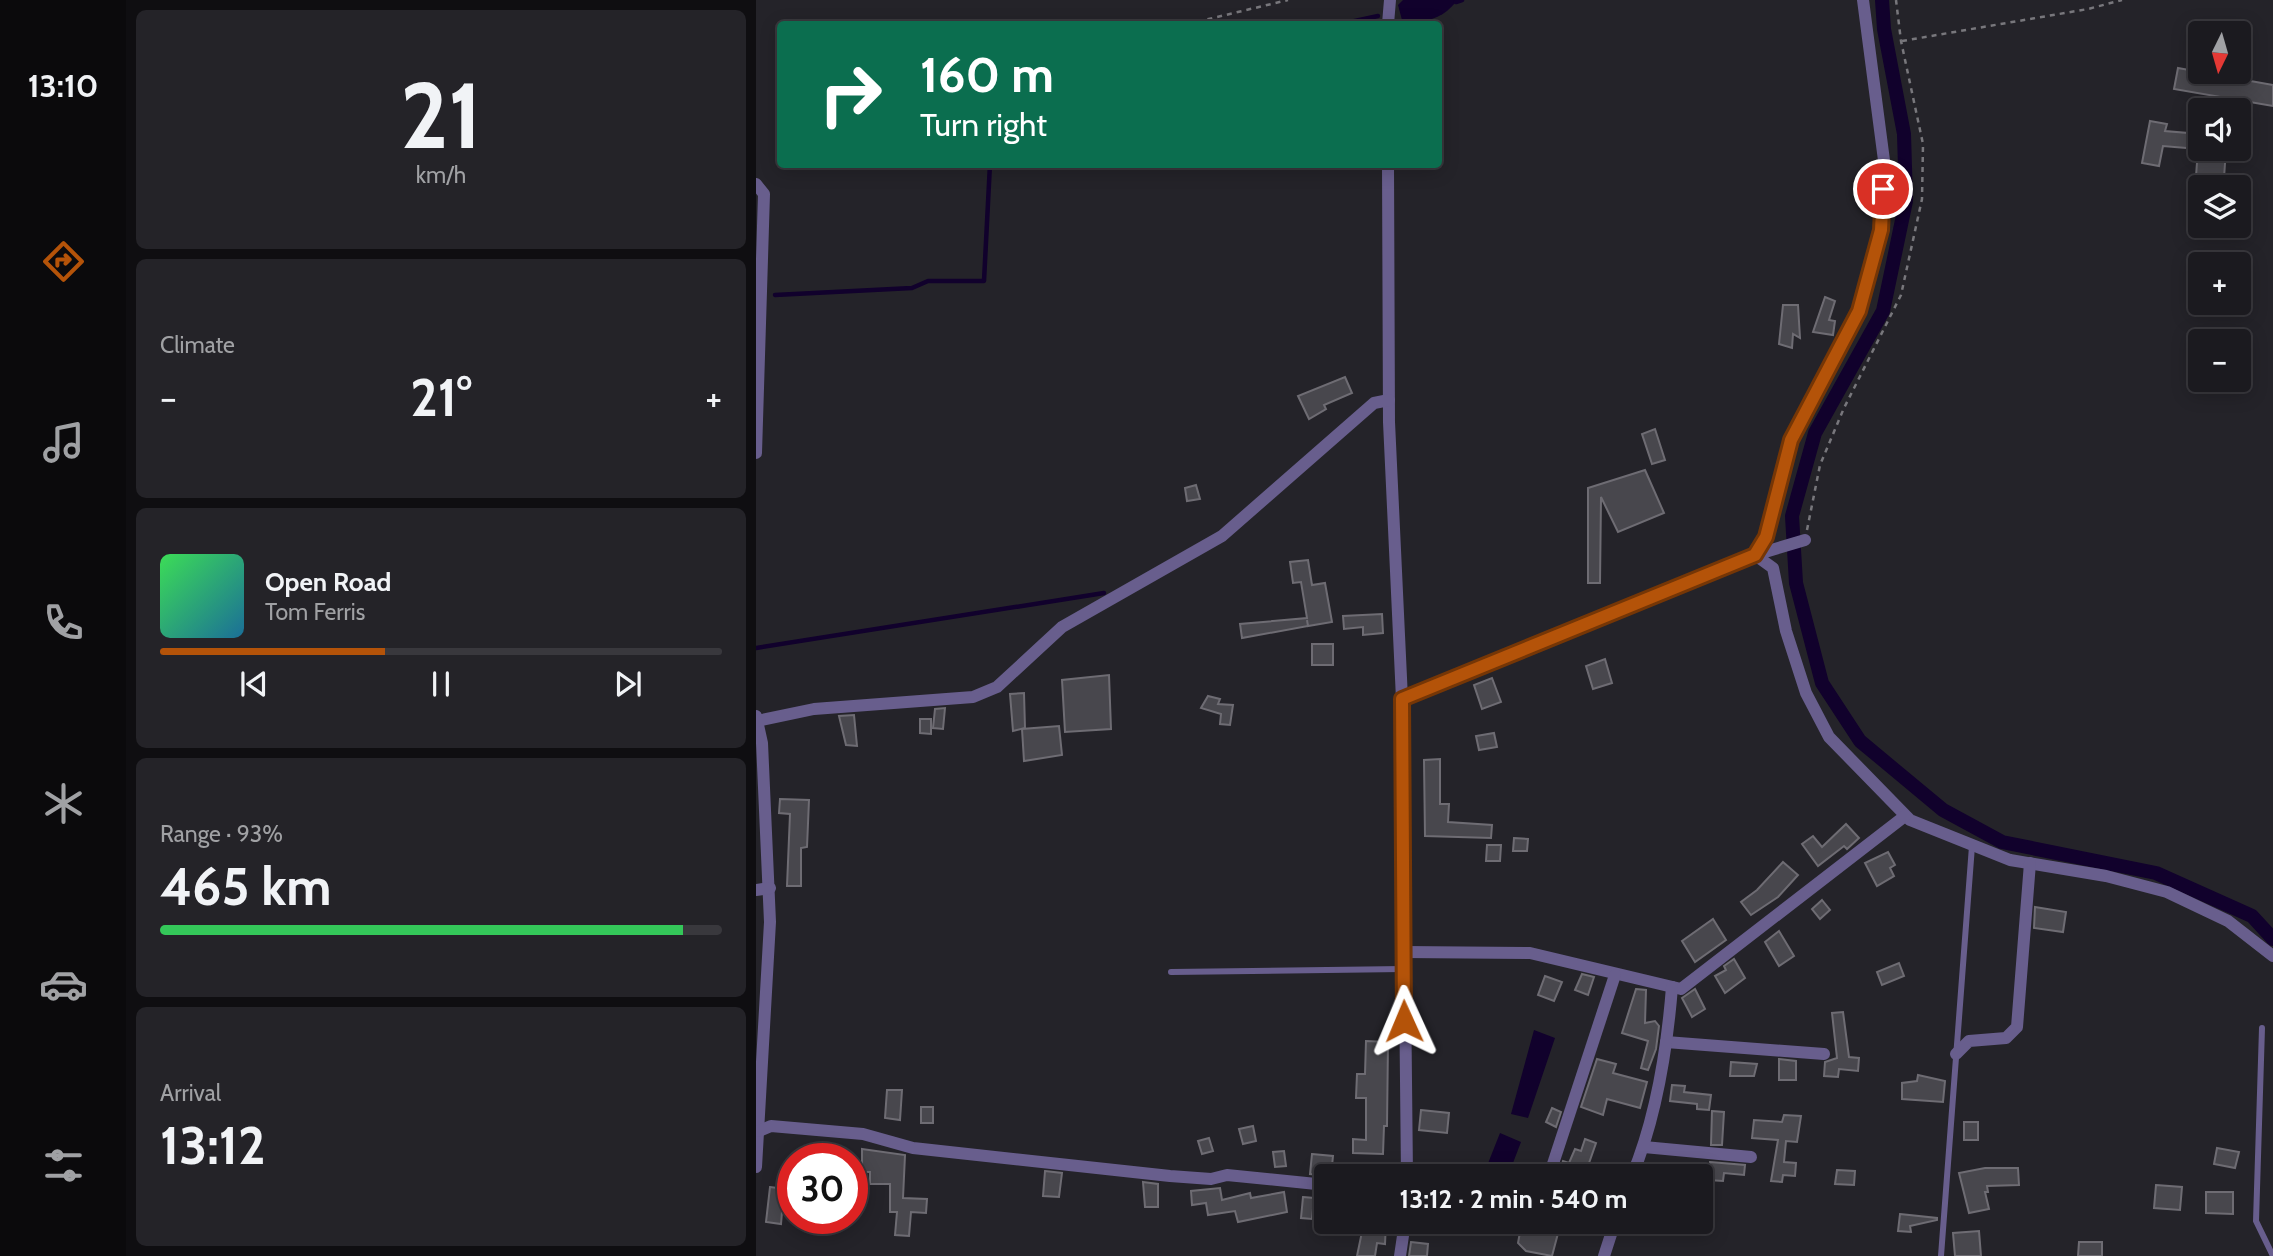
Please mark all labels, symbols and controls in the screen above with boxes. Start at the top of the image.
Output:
north arrow [2188,21,2250,84]
map controls [2188,21,2251,392]
text: 160 m [920,45,1054,104]
icon: right [805,49,896,140]
text: 21 [400,60,482,171]
text: 13:10 [28,66,98,105]
button: sound [2188,98,2251,161]
text: Turn right [920,105,1047,144]
pin [1853,159,1913,219]
text: km/h [416,161,466,189]
icon: arrive [1864,170,1902,208]
button: layers [2188,175,2251,238]
icon: directions [39,237,88,286]
button: + [2188,252,2251,315]
button: − [2188,329,2251,392]
text: Climate [160,331,235,359]
text: 21° [410,366,472,429]
text: − [160,374,177,421]
text: + [705,374,722,421]
icon: music [39,418,88,467]
text: Open Road [265,566,391,598]
icon: phone [39,598,88,647]
text: Tom Ferris [265,598,365,626]
icon: previous [235,665,273,703]
icon: pause [422,665,460,703]
icon: next [609,665,647,703]
icon: climate [39,779,88,828]
text: Range · 93% [160,820,283,848]
text: 465 km [160,855,332,918]
icon: car [39,960,88,1009]
position arrow [1367,984,1441,1058]
text: Arrival [160,1079,221,1107]
text: 13:12 [160,1114,265,1177]
icon: filters [39,1141,88,1190]
speed limit sign: 30 [777,1143,868,1234]
text: 13:12 · 2 min · 540 m [1400,1183,1627,1215]

